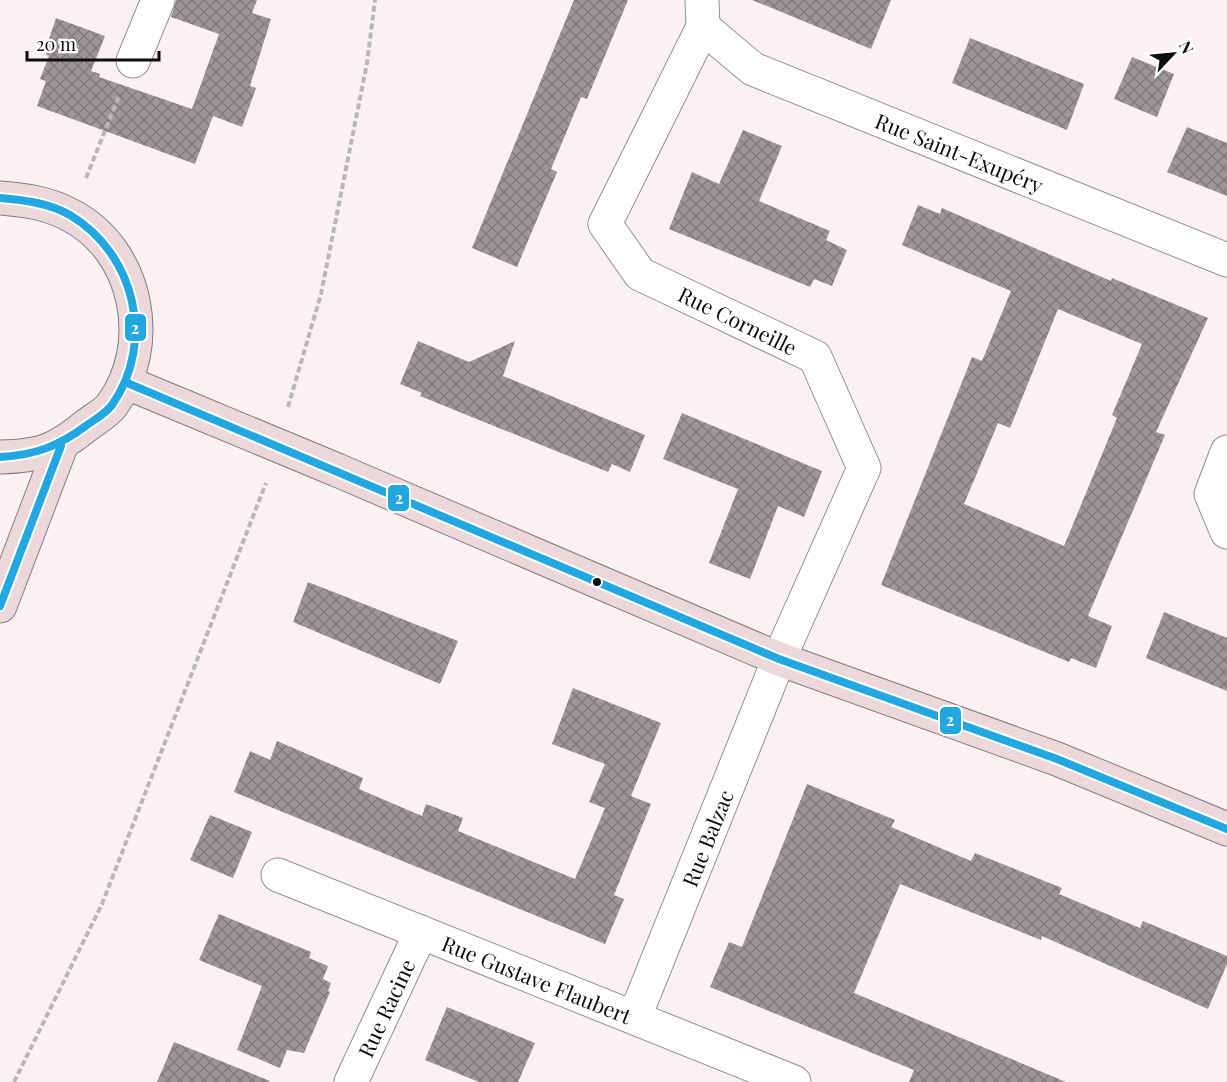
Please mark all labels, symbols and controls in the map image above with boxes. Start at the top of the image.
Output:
scale bar [27,24,159,62]
north arrow [1143,24,1203,84]
text: 20 m [36,32,76,56]
text: N [1175,37,1199,57]
street label: Rue Saint-Exupéry [871,106,1048,199]
street label: Rue Corneille [674,279,802,361]
line badge: 2 [124,313,147,342]
text: 2 [131,317,139,338]
line badge: 2 [387,484,410,512]
text: 2 [395,487,403,508]
unlabelled marker [591,576,603,588]
line badge: 2 [939,706,962,735]
text: 2 [946,709,954,730]
street label: Rue Balzac [675,785,739,890]
street label: Rue Gustave Flaubert [438,928,636,1030]
street label: Rue Racine [351,954,421,1061]

